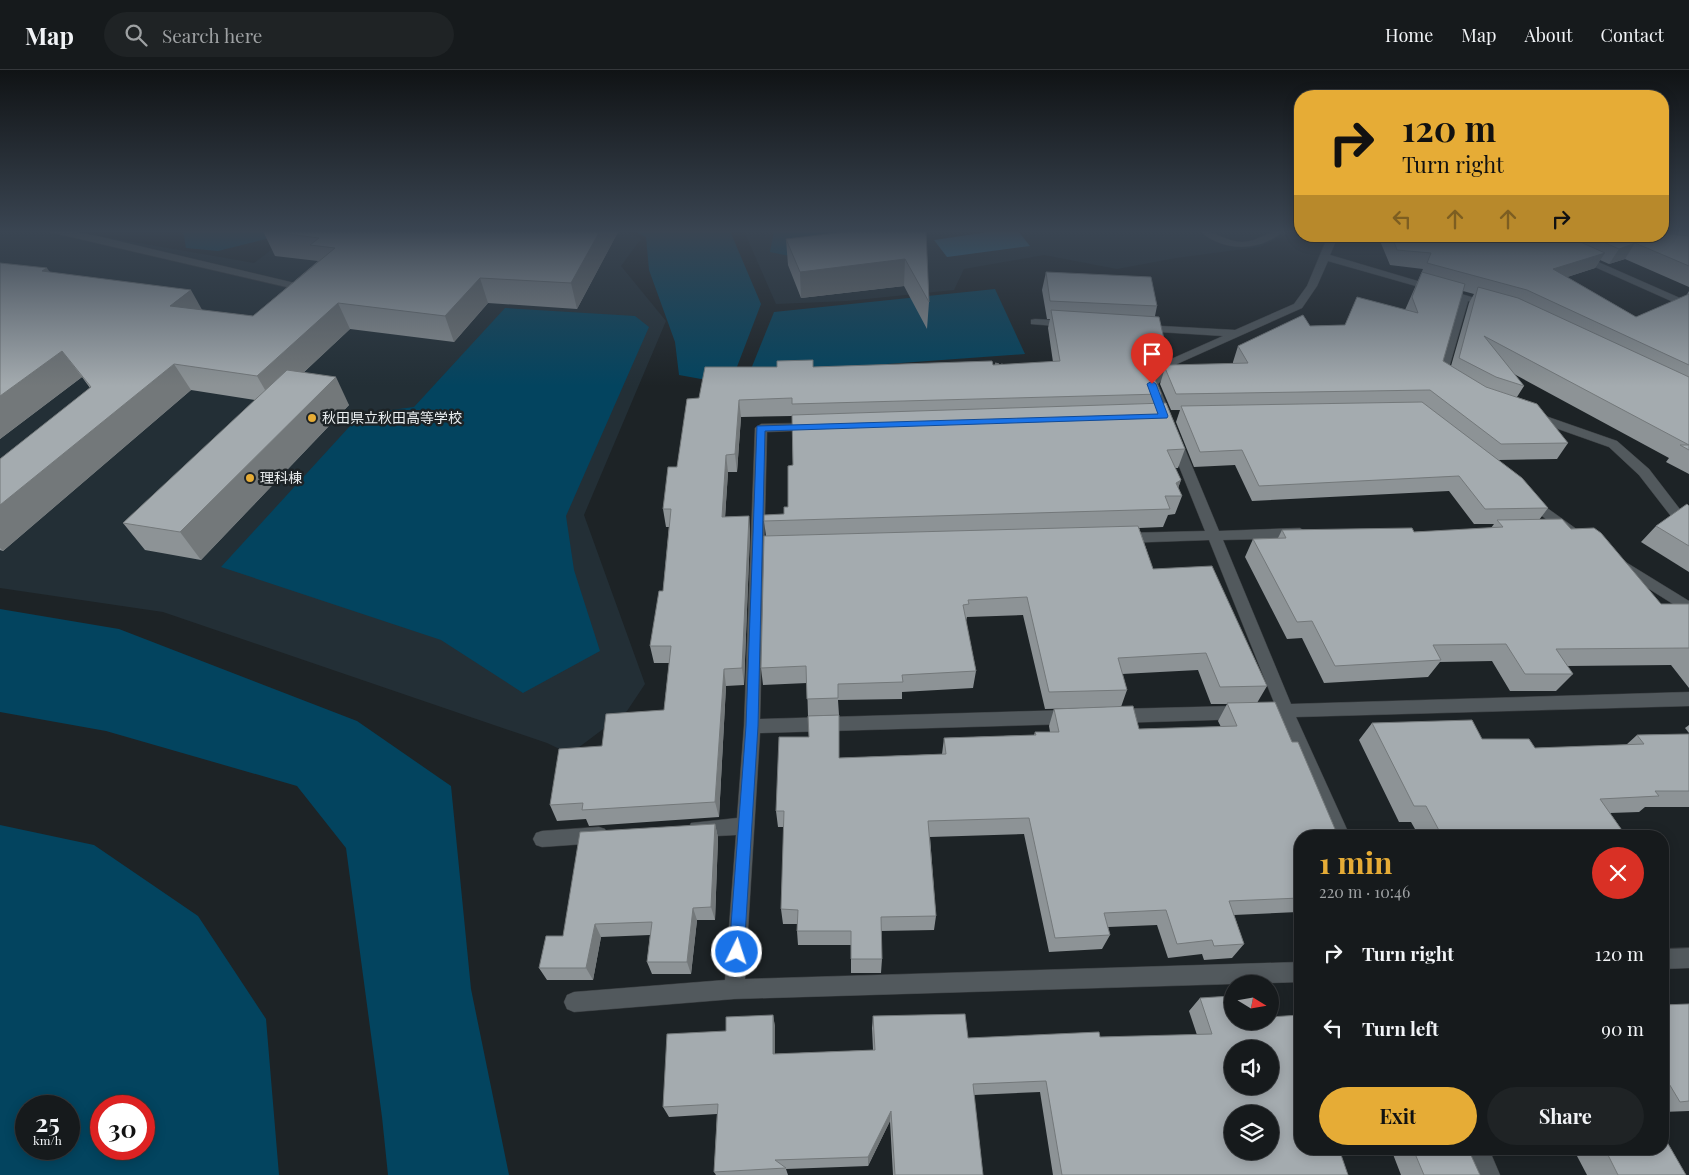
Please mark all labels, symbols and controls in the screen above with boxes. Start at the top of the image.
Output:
search box [104,12,454,57]
text: Map [25,19,74,51]
icon: search [122,21,150,49]
text: Search here [162,22,262,48]
text: Home [1385,23,1433,47]
text: Map [1461,23,1496,47]
text: About [1524,23,1573,47]
text: Contact [1601,23,1664,47]
text: 120 m [1402,104,1496,151]
icon: right [1319,110,1384,175]
text: Turn right [1402,149,1504,179]
icon: left [1388,205,1416,233]
icon: ahead [1441,205,1469,233]
icon: ahead [1494,205,1522,233]
icon: right [1547,205,1575,233]
pin [1131,333,1173,384]
icon: arrive [1138,340,1166,368]
place label: 秋田県立秋田高等学校 [322,408,462,427]
marker: 秋田県立秋田高等学校 [306,412,318,424]
place label: 理科棟 [260,468,302,487]
marker: 理科棟 [244,472,256,484]
text: 1 min [1319,842,1393,882]
button: close [1592,847,1644,899]
text: 220 m · 10:46 [1319,881,1410,902]
position arrow [710,925,762,977]
icon: right [1319,939,1347,967]
text: Turn right [1362,940,1454,966]
text: 120 m [1595,940,1644,966]
north arrow [1224,975,1279,1030]
map controls [1224,975,1279,1160]
icon: left [1319,1014,1347,1042]
text: Turn left [1362,1015,1439,1041]
text: 90 m [1601,1015,1644,1041]
button: sound [1224,1040,1279,1095]
button: Exit [1319,1087,1477,1145]
button: Share [1487,1087,1644,1145]
speed limit sign: 30 [90,1095,155,1160]
text: 25 [35,1105,60,1138]
button: layers [1224,1105,1279,1160]
text: km/h [33,1132,62,1148]

